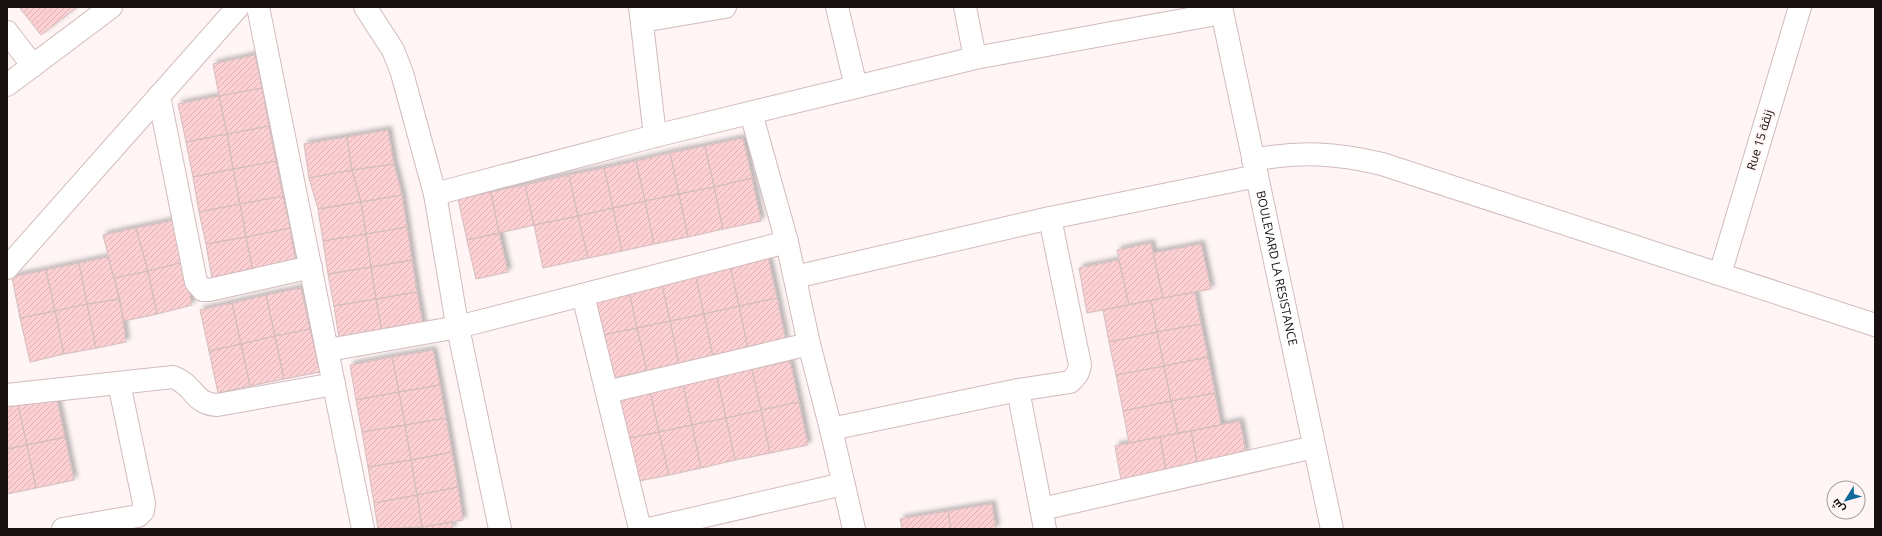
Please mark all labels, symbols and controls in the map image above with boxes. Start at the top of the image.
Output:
street label: Rue 15 زنقة [1742,108,1777,172]
street label: BOULEVARD LA RESISTANCE [1252,189,1302,347]
north arrow [1826,480,1866,520]
text: ش [1827,496,1848,516]

